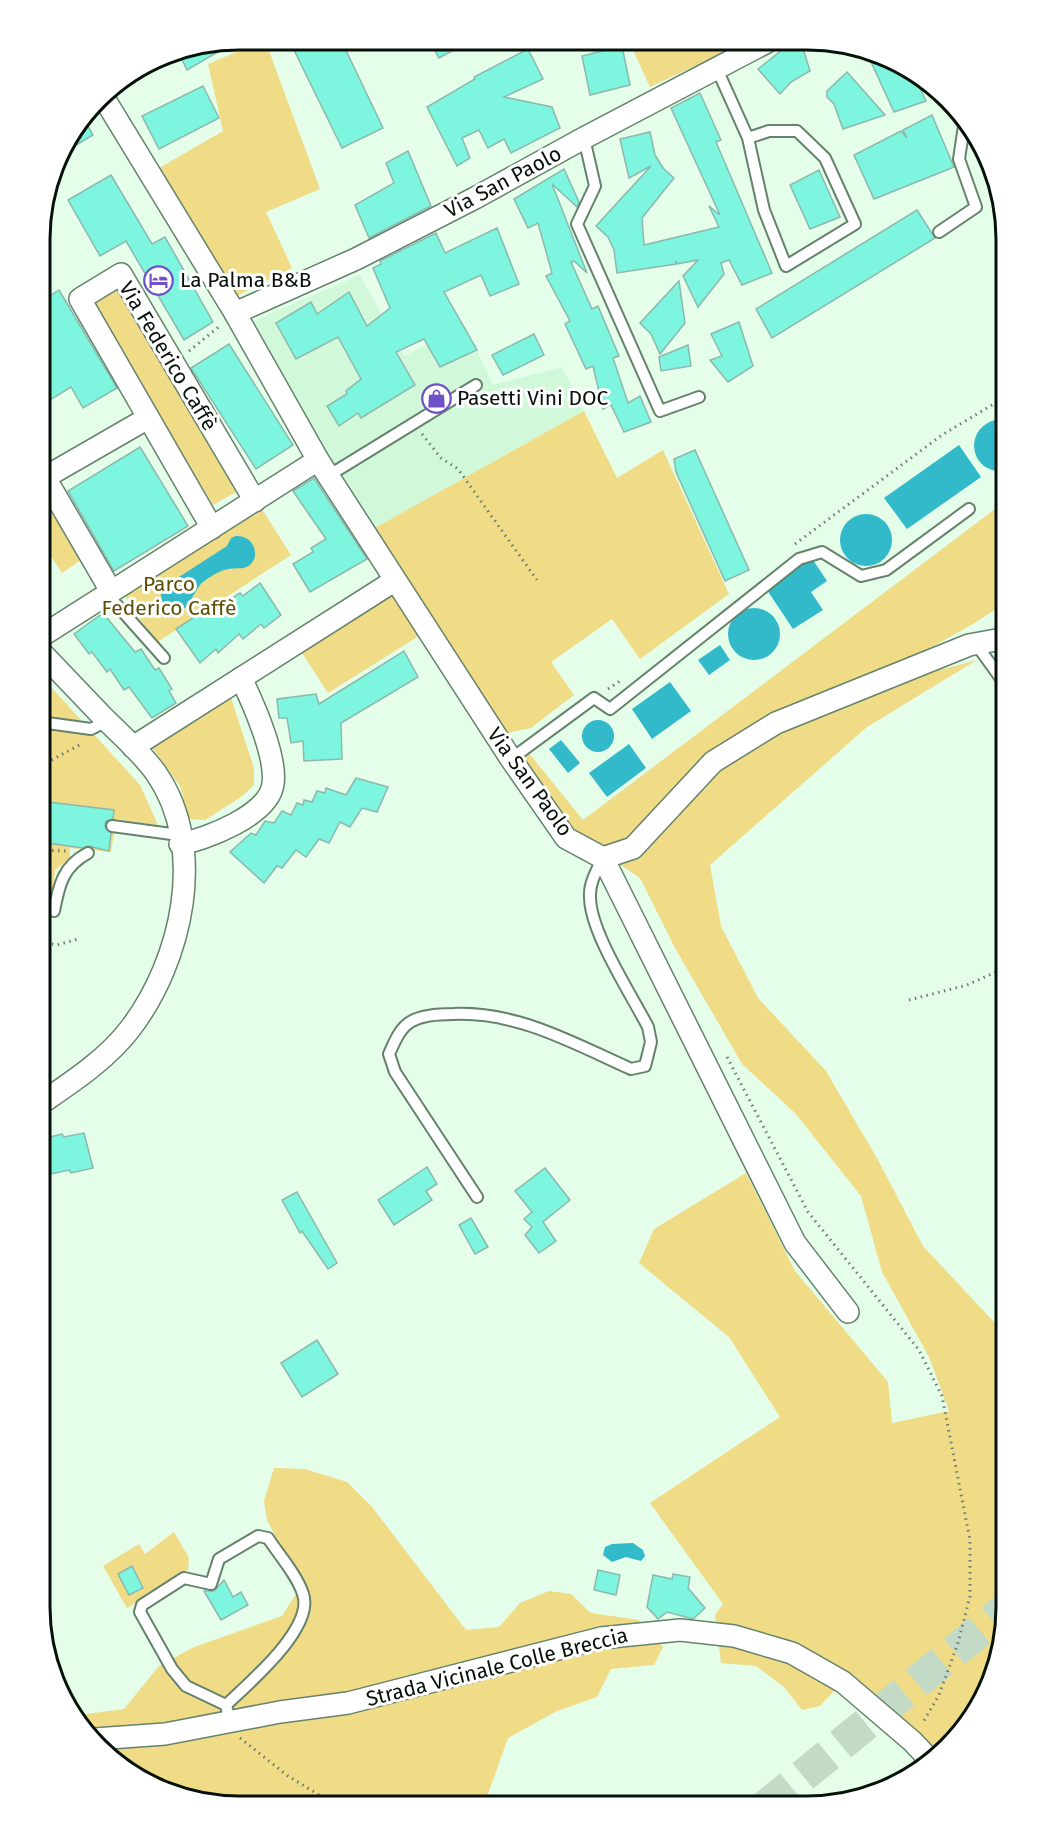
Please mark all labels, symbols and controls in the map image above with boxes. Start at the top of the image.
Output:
street label: Via San Paolo [440,140,566,224]
hotel icon: La Palma B&B [143,264,175,296]
place label: La Palma B&B [180,267,311,293]
street label: Via Federico Caffè [113,277,223,435]
shop icon: Pasetti Vini DOC [420,382,452,414]
place label: Pasetti Vini DOC [457,385,609,411]
park label: Parco Federico Caffè [102,571,236,621]
street label: Via San Paolo [482,722,578,842]
street label: Strada Vicinale Colle Breccia [363,1622,631,1712]

